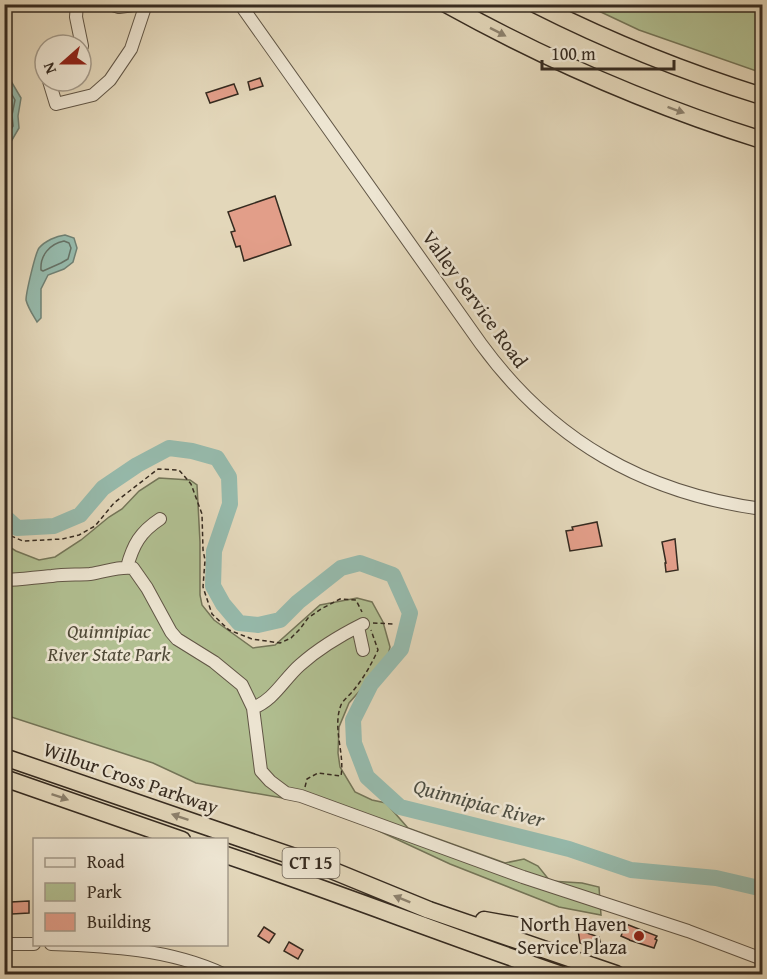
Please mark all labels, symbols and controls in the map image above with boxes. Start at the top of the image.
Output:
one-way arrow [489,27,506,37]
north arrow [33,33,93,93]
scale bar [542,33,674,71]
text: 100 m [551,40,596,67]
text: N [36,59,62,78]
one-way arrow [667,106,685,116]
street label: Valley Service Road [416,224,535,374]
park label: Quinnipiac River State Park [47,616,171,668]
street label: Wilbur Cross Parkway [40,734,223,821]
water label: Quinnipiac River [410,770,549,835]
one-way arrow [51,793,69,803]
one-way arrow [171,812,189,822]
legend [33,838,228,946]
text: Road [87,848,125,875]
road number: CT 15 [282,848,340,878]
text: Park [87,878,123,905]
one-way arrow [393,894,411,904]
text: Building [87,908,151,935]
place label: North Haven Service Plaza [517,909,628,961]
marker: North Haven Service Plaza [632,929,646,943]

